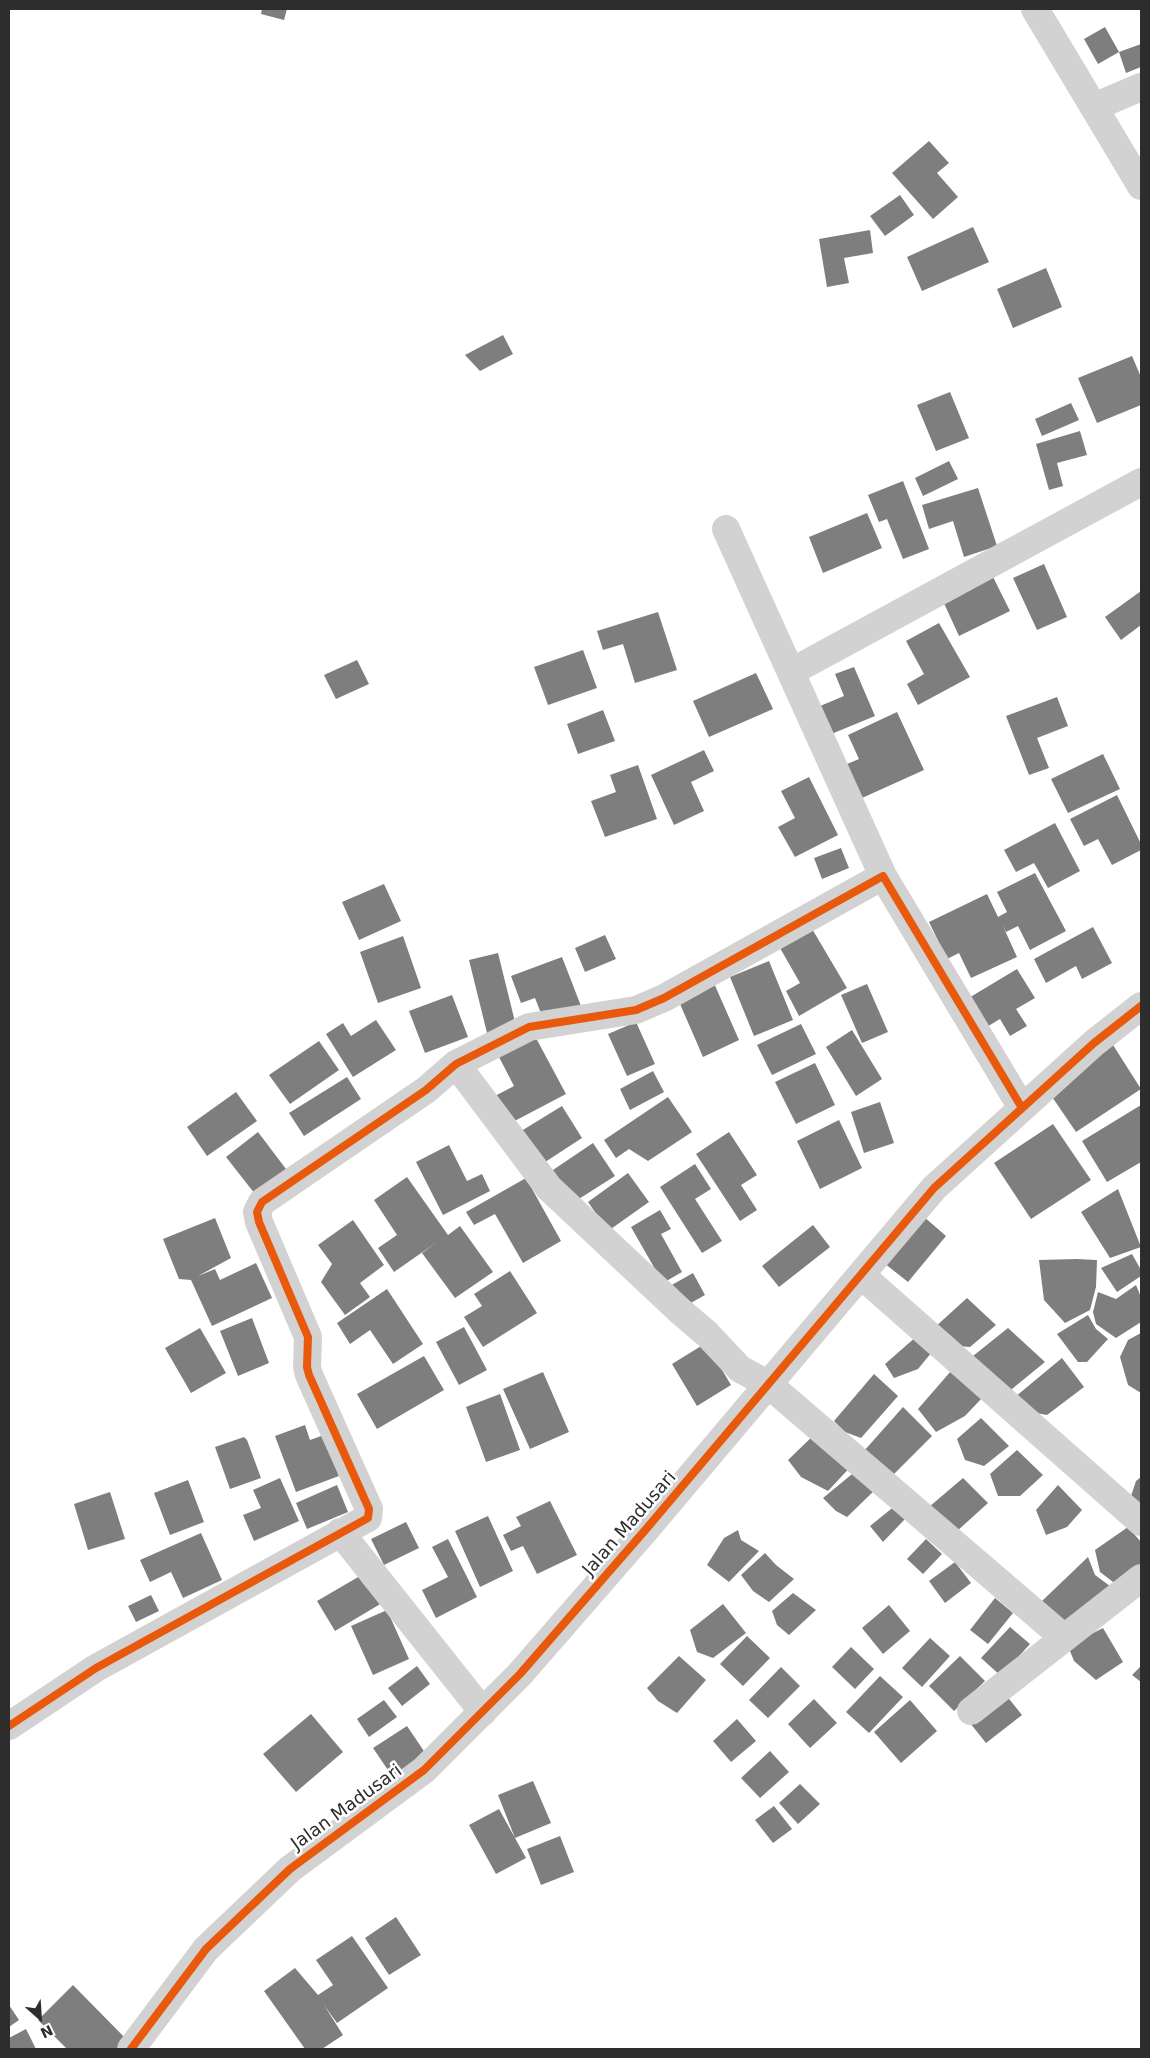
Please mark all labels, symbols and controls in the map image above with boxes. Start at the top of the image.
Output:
street label: Jalan Madusari [579,1467,681,1581]
street label: Jalan Madusari [287,1761,407,1855]
north arrow [15,1993,65,2043]
text: N [38,2022,55,2041]

